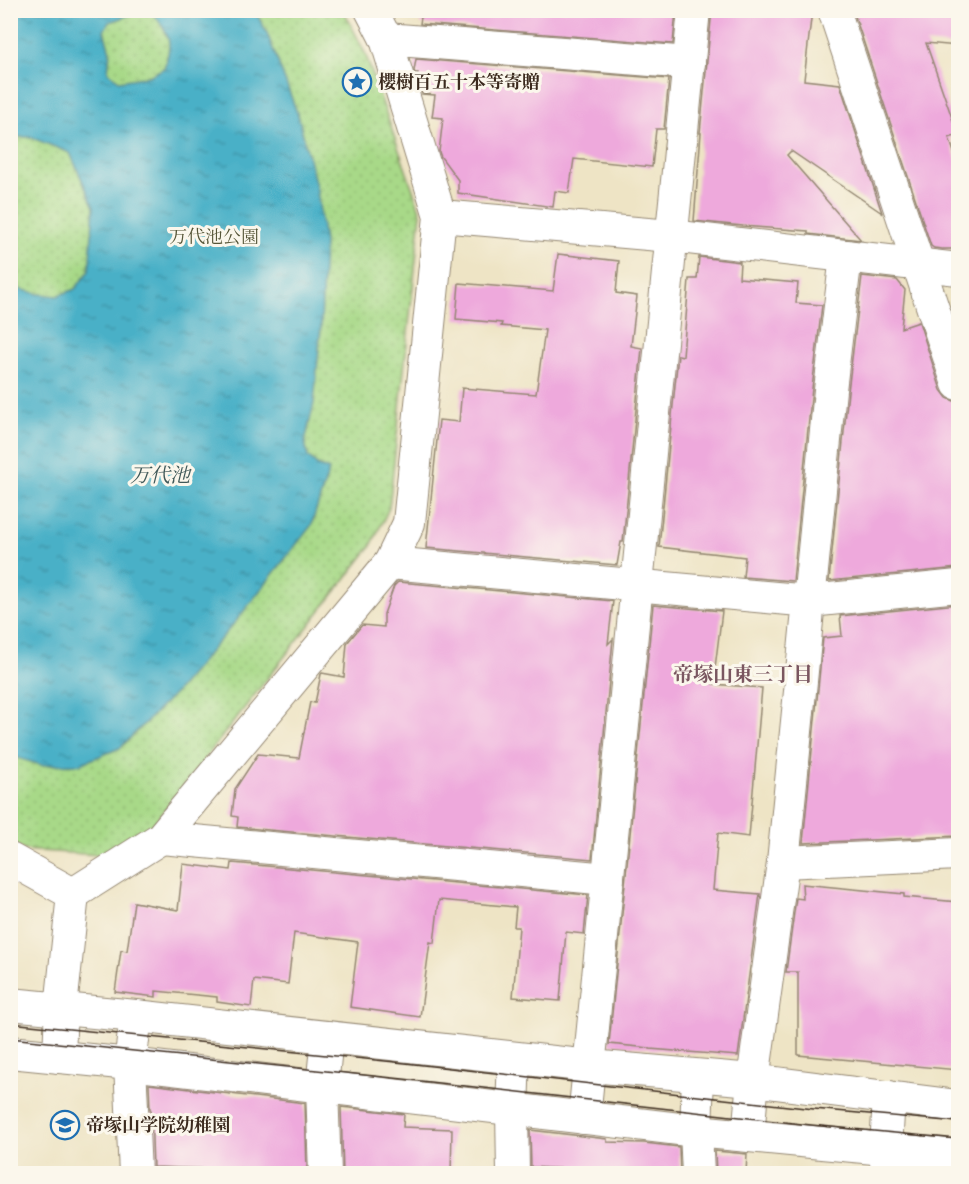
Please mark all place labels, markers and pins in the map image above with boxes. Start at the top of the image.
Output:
place icon: 櫻樹百五十本等寄贈 [341,66,373,98]
place label: 櫻樹百五十本等寄贈 [378,71,540,97]
school or university icon: 帝塚山学院幼稚園 [49,1109,81,1141]
place label: 帝塚山学院幼稚園 [86,1114,230,1140]

